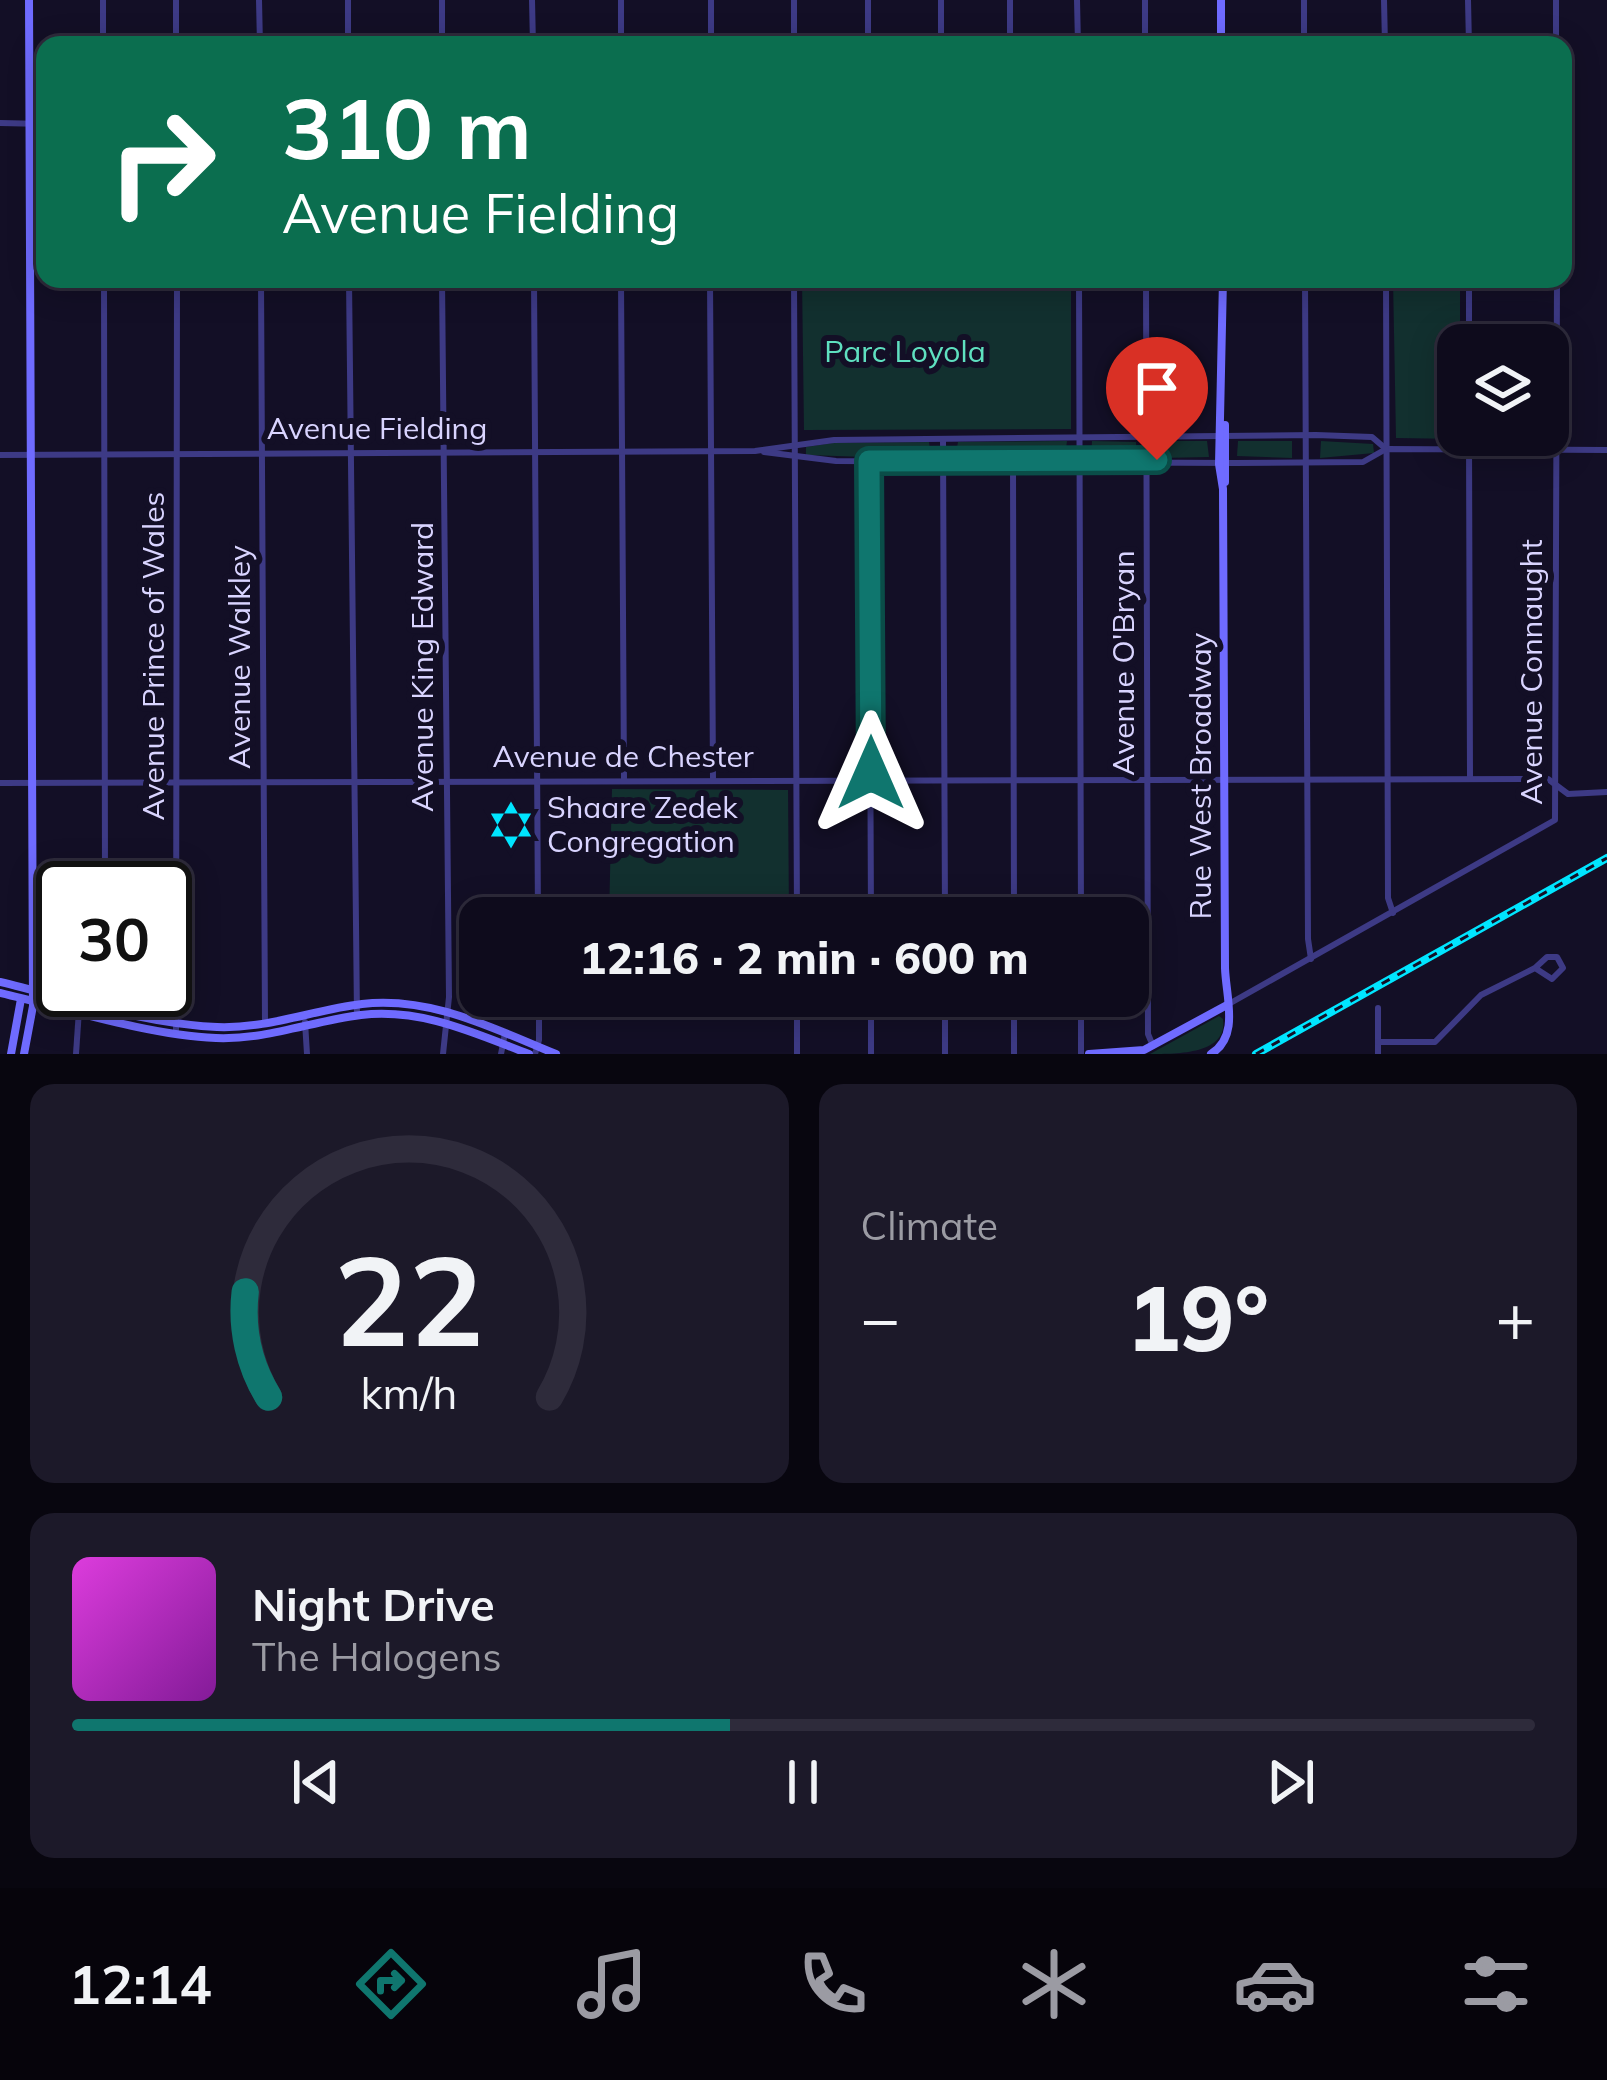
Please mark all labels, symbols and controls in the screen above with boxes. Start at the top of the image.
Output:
text: 310 m [282,75,532,180]
icon: right [84,84,240,240]
text: Avenue Fielding [282,179,679,247]
map controls [1437,324,1569,456]
button: layers [1437,324,1569,456]
park label: Parc Loyola [824,332,986,370]
pin [1106,337,1208,460]
icon: arrive [1124,355,1190,421]
street label: Avenue Fielding [267,409,487,447]
street label: Avenue Prince of Wales [134,492,172,820]
street label: Avenue King Edward [403,522,441,812]
street label: Avenue Connaught [1512,539,1550,805]
street label: Avenue Walkley [220,545,258,769]
street label: Avenue O'Bryan [1104,550,1142,776]
street label: Rue West Broadway [1181,632,1219,919]
position arrow [808,710,934,836]
street label: Avenue de Chester [492,737,754,775]
place label: Shaare Zedek Congregation [547,788,738,860]
synagogue icon: Shaare Zedek Congregation [486,800,536,850]
speed limit sign: 30 [36,861,192,1017]
text: 12:16 · 2 min · 600 m [579,929,1029,985]
text: Climate [861,1201,998,1250]
text: 22 [334,1221,484,1377]
text: 19° [1126,1261,1269,1374]
text: − [861,1276,900,1359]
text: + [1495,1276,1535,1359]
text: km/h [361,1365,458,1419]
text: Night Drive [252,1576,495,1632]
text: The Halogens [252,1632,502,1681]
icon: previous [283,1749,349,1815]
icon: pause [770,1749,836,1815]
icon: next [1258,1749,1324,1815]
icon: directions [349,1942,433,2026]
icon: music [570,1942,654,2026]
icon: phone [791,1942,875,2026]
icon: climate [1012,1942,1096,2026]
icon: car [1233,1942,1317,2026]
icon: filters [1454,1942,1538,2026]
text: 12:14 [69,1950,212,2018]

